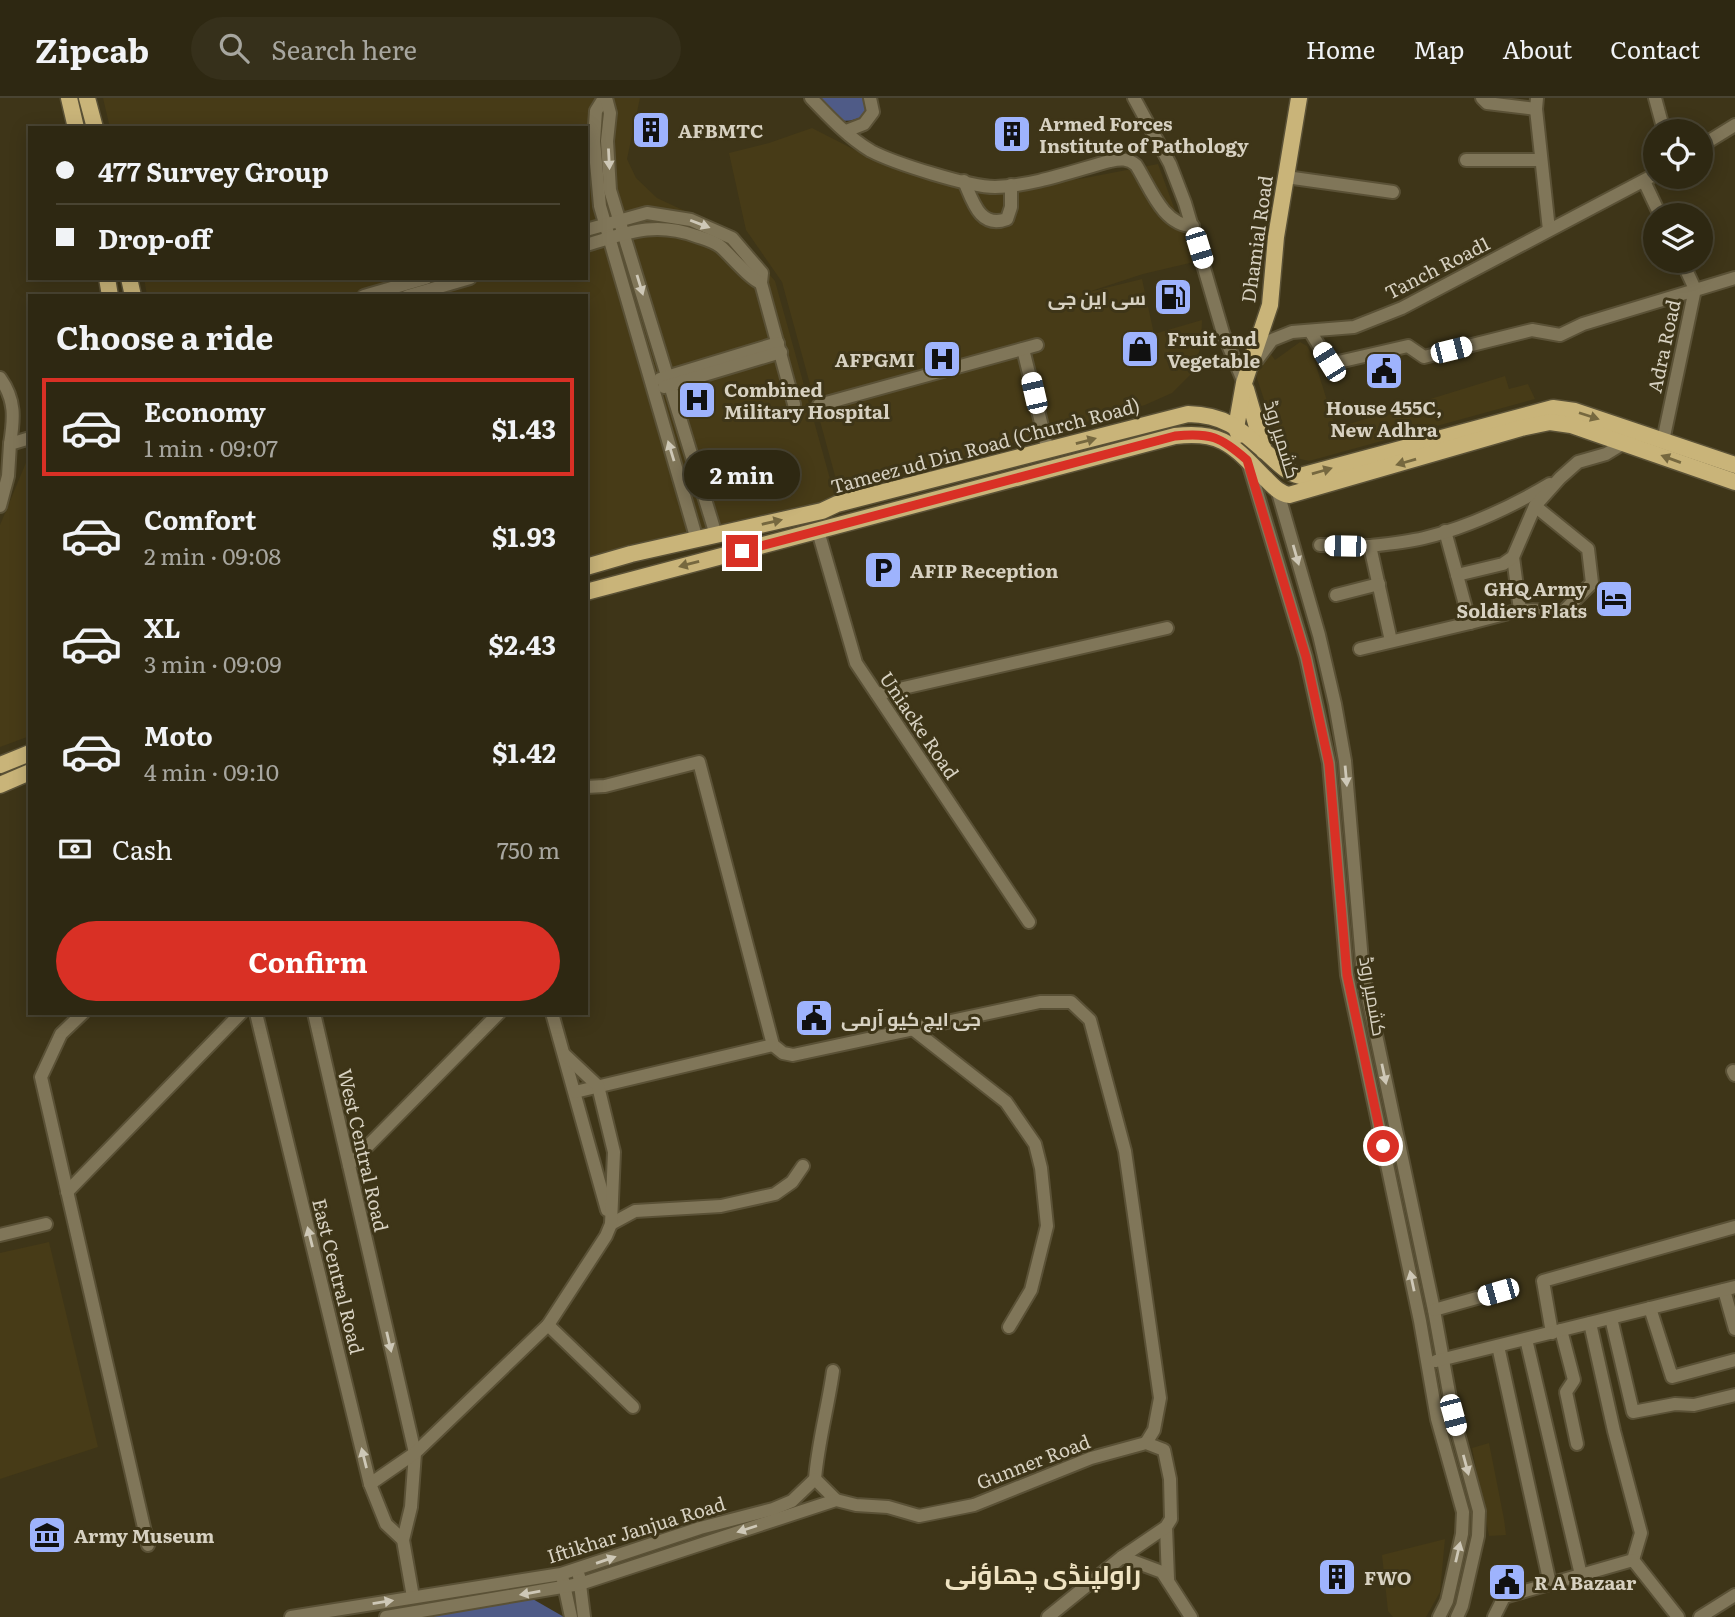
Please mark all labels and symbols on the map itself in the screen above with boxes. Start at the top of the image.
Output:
building icon: AFBMTC [630,109,672,151]
place label: Armed Forces Institute of Pathology [1039,109,1249,159]
building icon: Armed Forces Institute of Pathology [991,113,1033,155]
place label: AFBMTC [678,116,764,144]
one-way arrow [603,148,614,170]
street label: Dhamial Road [1233,173,1279,305]
one-way arrow [689,219,710,230]
car [1183,225,1216,271]
street label: Tanch Road1 [1380,228,1495,306]
one-way arrow [635,275,645,296]
fuel station icon: سی این جی [1152,276,1194,318]
place label: سی این جی [1048,283,1146,311]
street label: Adra Road [1639,296,1687,395]
place label: Fruit and Vegetable [1167,324,1260,374]
shop icon: Fruit and Vegetable [1119,328,1161,370]
car [1429,335,1474,365]
hospital icon: AFPGMI [921,338,963,380]
car [1309,339,1350,385]
place label: AFPGMI [835,345,915,373]
public building icon: House 455C, New Adhra [1363,350,1405,392]
car [1020,370,1049,416]
place label: Combined Military Hospital [724,375,890,425]
hospital icon: Combined Military Hospital [676,379,718,421]
street label: Tameez ud Din Road (Church Road) [827,390,1143,500]
place label: House 455C, New Adhra [1326,393,1442,443]
street label: کشمیر روڈ [1258,396,1308,482]
one-way arrow [1579,411,1600,422]
one-way arrow [1076,435,1098,446]
one-way arrow [665,440,676,461]
callout: 2 min [684,449,800,498]
one-way arrow [1660,453,1681,464]
one-way arrow [1395,457,1416,467]
one-way arrow [1311,465,1333,476]
one-way arrow [761,517,783,528]
route end [726,535,758,567]
car [1324,535,1367,557]
one-way arrow [1291,544,1302,566]
parking icon: AFIP Reception [862,549,904,591]
place label: AFIP Reception [910,556,1058,584]
one-way arrow [678,559,700,570]
place label: GHQ Army Soldiers Flats [1457,574,1587,624]
hotel icon: GHQ Army Soldiers Flats [1593,578,1635,620]
street label: Uniacke Road [874,666,967,785]
one-way arrow [1341,765,1352,787]
street label: کشمیر روڈ [1353,954,1395,1038]
public building icon: جی ایچ کیو آرمی [793,997,835,1039]
place label: جی ایچ کیو آرمی [841,1004,981,1033]
one-way arrow [1379,1063,1390,1085]
street label: West Central Road [332,1066,396,1234]
route start [1367,1130,1399,1162]
street label: East Central Road [306,1195,372,1357]
one-way arrow [304,1226,315,1248]
one-way arrow [1406,1270,1417,1292]
car [1475,1276,1522,1308]
one-way arrow [384,1332,395,1354]
car [1438,1392,1469,1438]
street label: Gunner Road [972,1426,1094,1496]
one-way arrow [358,1447,369,1469]
one-way arrow [1462,1454,1472,1475]
street label: Iftikhar Janjua Road [543,1488,729,1569]
museum icon: Army Museum [26,1514,68,1556]
place label: Army Museum [74,1521,215,1549]
one-way arrow [737,1524,758,1534]
one-way arrow [1452,1541,1463,1563]
district label: راولپنڈی چھاؤنی [945,1553,1141,1593]
one-way arrow [596,1554,617,1565]
building icon: FWO [1316,1556,1358,1598]
public building icon: R A Bazaar [1486,1561,1528,1603]
place label: FWO [1364,1563,1411,1591]
place label: R A Bazaar [1534,1568,1637,1596]
one-way arrow [519,1588,541,1599]
one-way arrow [372,1596,394,1607]

